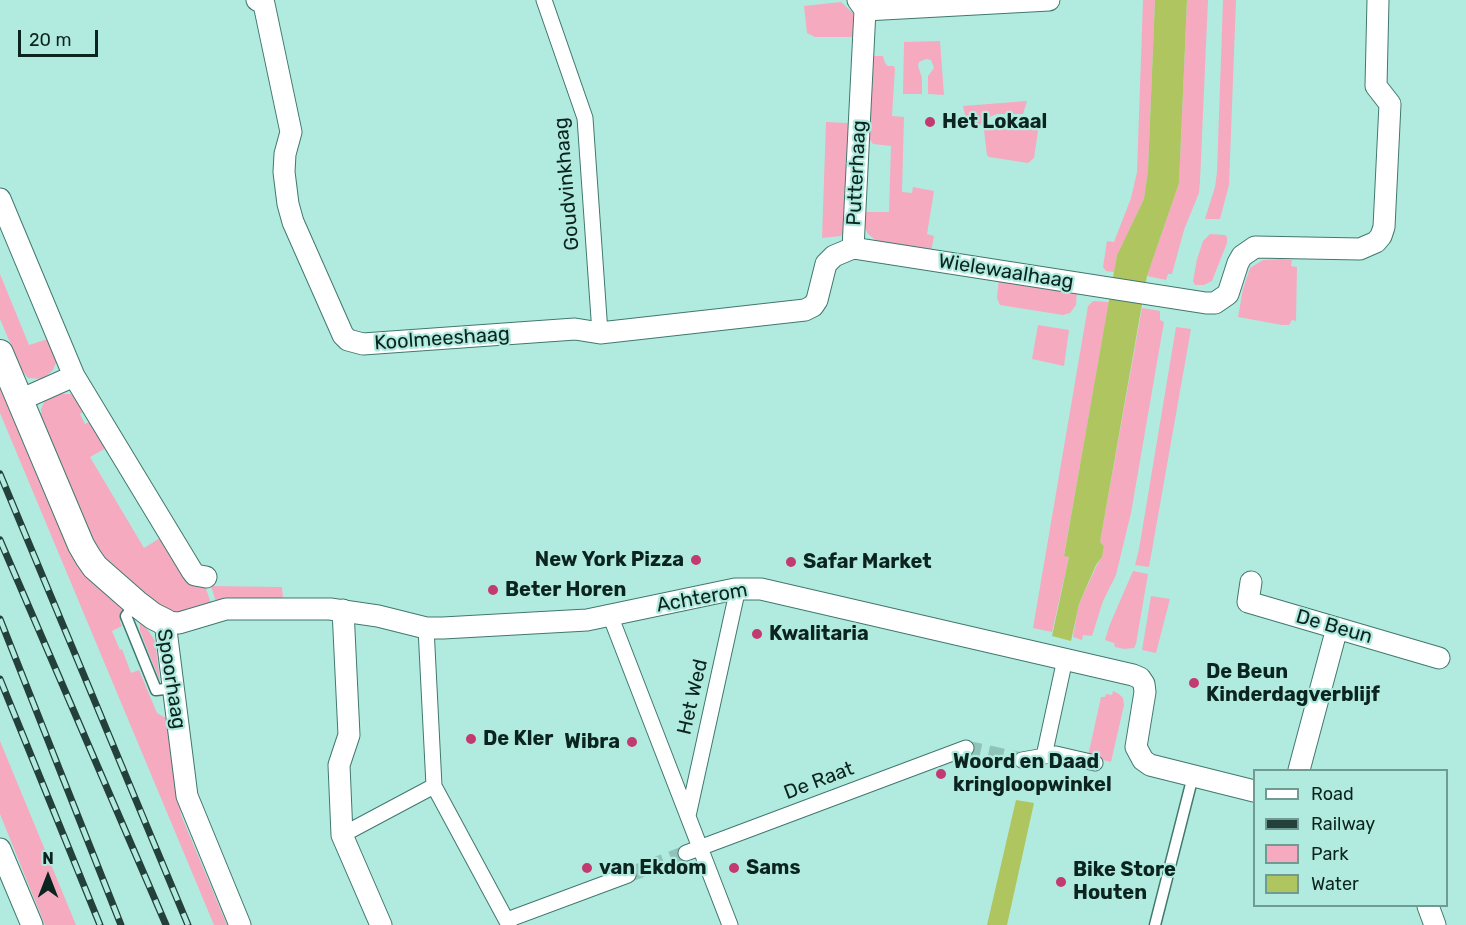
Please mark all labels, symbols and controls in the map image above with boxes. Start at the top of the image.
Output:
scale bar [21,18,100,56]
text: 20 m [29,29,71,51]
place label: Het Lokaal [942,110,1047,134]
marker: Het Lokaal [923,115,937,129]
street label: Goudvinkhaag [549,116,585,252]
street label: Putterhaag [842,120,872,226]
street label: Wielewaalhaag [937,249,1075,295]
street label: Koolmeeshaag [373,322,511,356]
place label: New York Pizza [535,548,684,572]
place label: Safar Market [803,550,932,574]
marker: New York Pizza [689,553,703,567]
marker: Safar Market [784,555,798,569]
place label: Beter Horen [505,578,626,602]
street label: Achterom [655,578,749,618]
marker: Beter Horen [486,583,500,597]
street label: De Beun [1293,605,1375,649]
place label: Kwalitaria [769,622,869,646]
street label: Spoorhaag [151,627,191,731]
marker: Kwalitaria [750,627,764,641]
street label: Het Wed [673,657,713,737]
place label: De Beun Kinderdagverblijf [1206,660,1380,707]
marker: De Beun Kinderdagverblijf [1187,676,1201,690]
place label: De Kler [483,727,553,751]
place label: Wibra [564,730,620,754]
marker: De Kler [464,732,478,746]
marker: Wibra [625,735,639,749]
place label: Woord en Daad kringloopwinkel [953,750,1112,797]
street label: De Raat [781,757,857,805]
marker: Woord en Daad kringloopwinkel [934,767,948,781]
legend [1253,769,1448,907]
text: Road [1311,783,1354,805]
text: Railway [1311,813,1375,835]
text: Park [1311,843,1348,865]
north arrow [18,847,78,907]
text: N [42,849,54,868]
place label: van Ekdom [599,856,707,880]
place label: Sams [746,856,800,880]
place label: Bike Store Houten [1073,858,1176,905]
marker: van Ekdom [580,861,594,875]
marker: Sams [727,861,741,875]
text: Water [1311,873,1359,895]
marker: Bike Store Houten [1054,875,1068,889]

